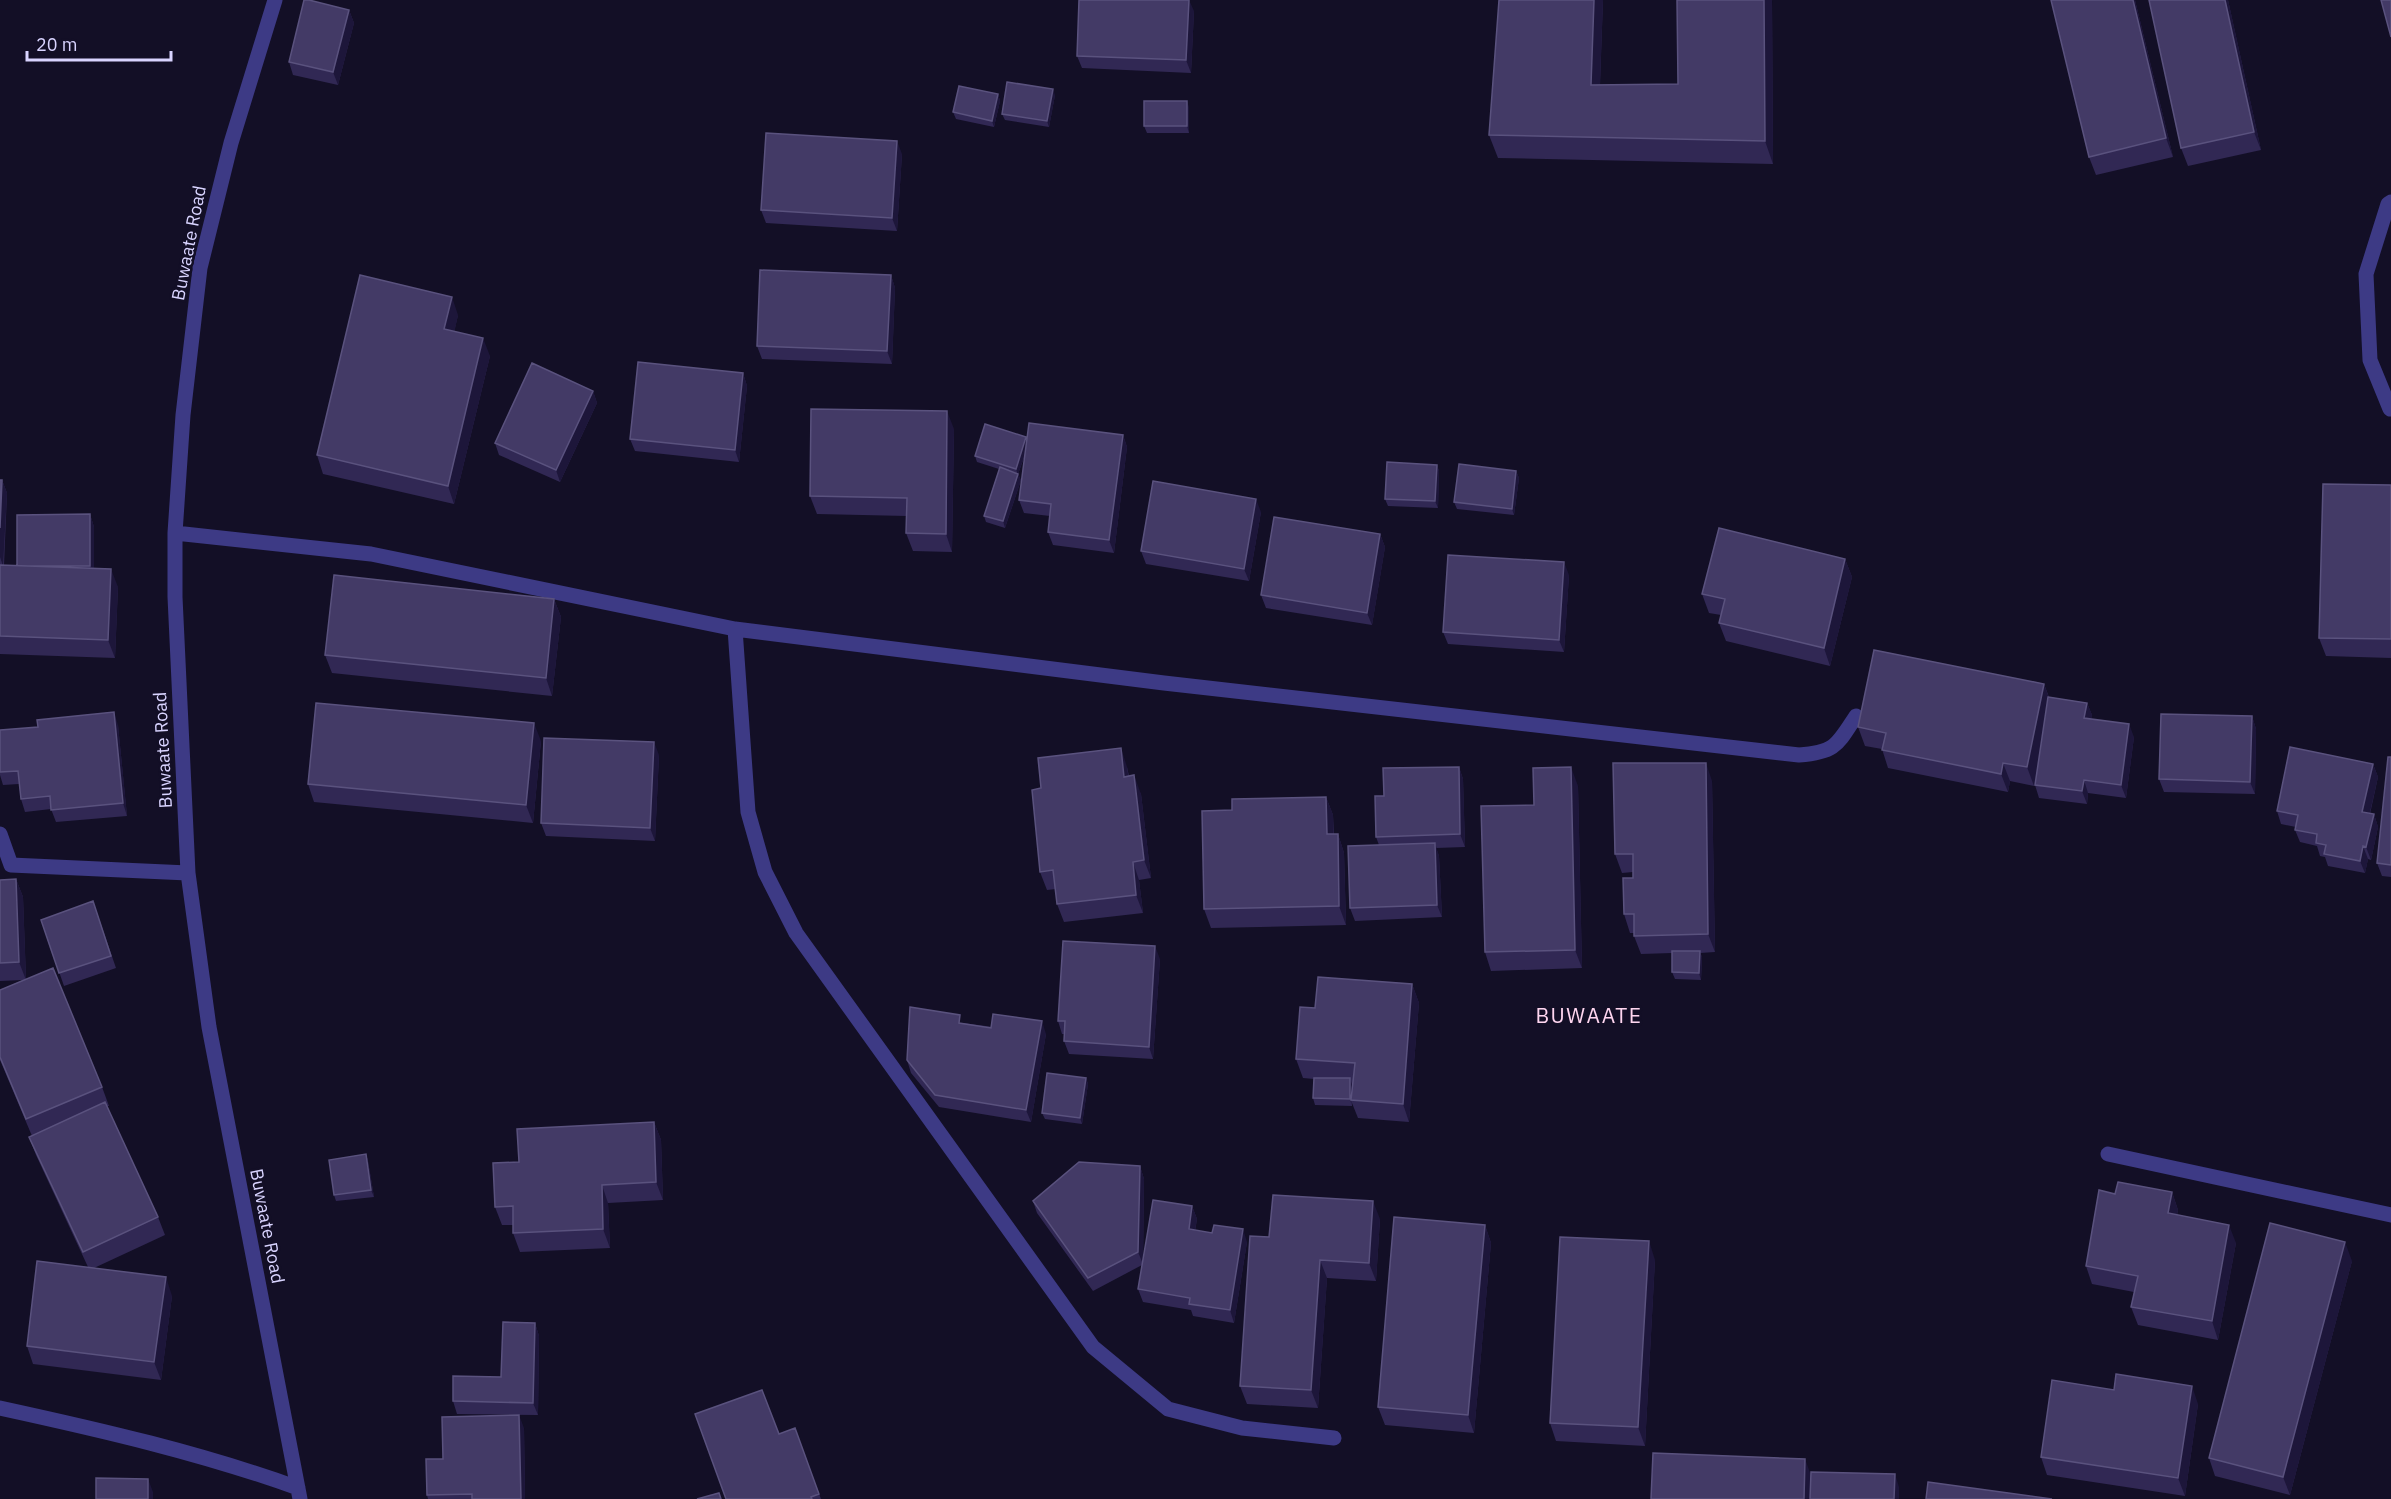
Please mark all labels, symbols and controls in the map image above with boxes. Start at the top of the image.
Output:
scale bar [27,24,171,62]
text: 20 m [36,33,78,56]
street label: Buwaate Road [166,183,211,302]
street label: Buwaate Road [148,691,177,809]
district label: BUWAATE [1535,1001,1643,1029]
street label: Buwaate Road [245,1166,290,1285]

